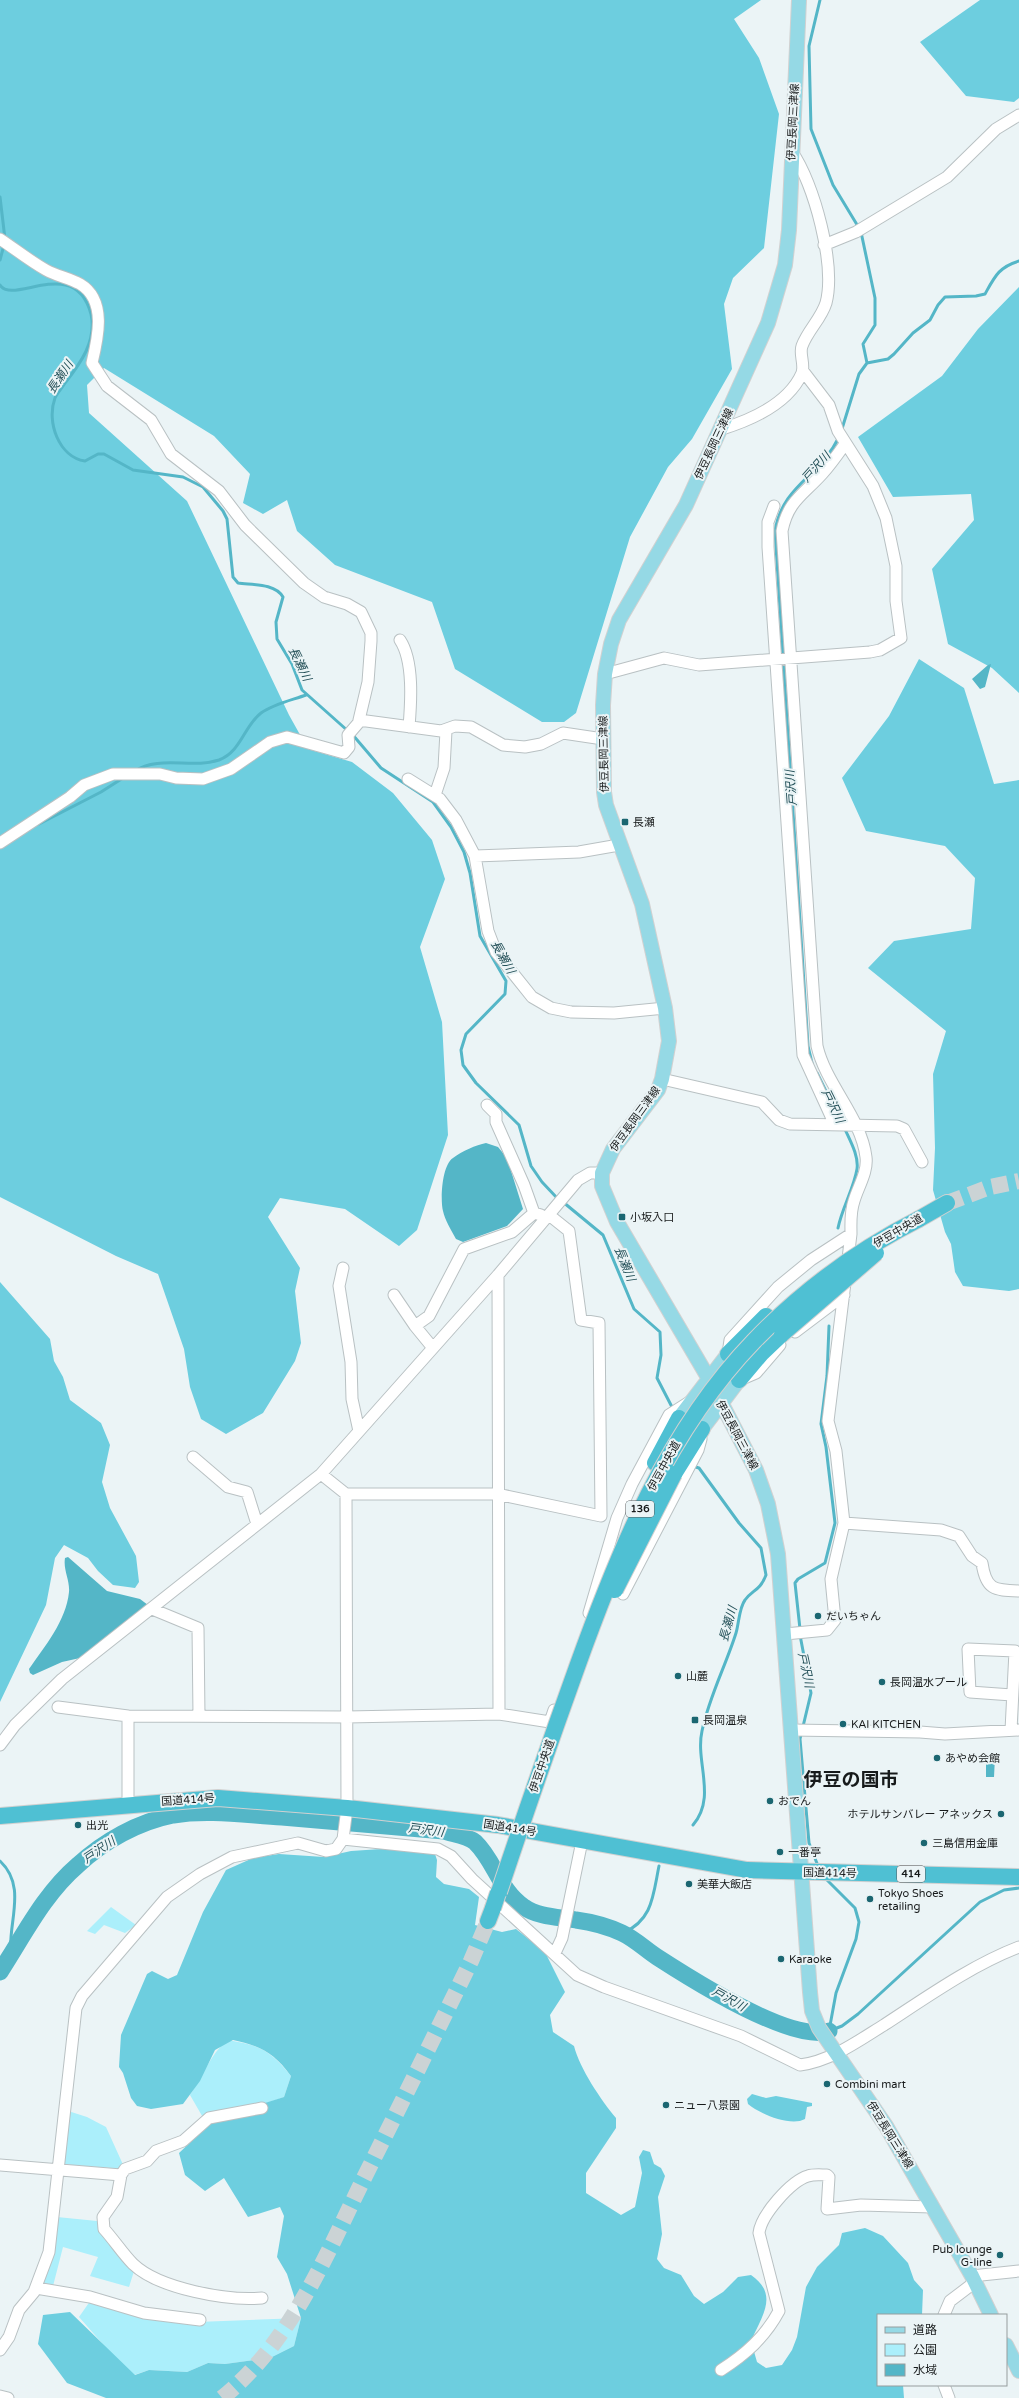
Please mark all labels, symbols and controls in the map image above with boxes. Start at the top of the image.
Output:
street label: 伊豆長岡三津線 [784,83,802,161]
water label: 長瀬川 [44,357,77,396]
street label: 伊豆長岡三津線 [692,406,736,482]
water label: 戸沢川 [799,447,835,485]
water label: 長瀬川 [286,645,315,685]
street label: 伊豆長岡三津線 [597,715,611,793]
water label: 戸沢川 [783,768,799,806]
place label: 長瀬 [633,816,655,829]
marker: 長瀬 [620,817,630,827]
water label: 長瀬川 [488,938,519,978]
street label: 伊豆長岡三津線 [607,1084,663,1154]
water label: 戸沢川 [819,1087,848,1127]
place label: 小坂入口 [630,1211,674,1224]
marker: 小坂入口 [617,1212,627,1222]
street label: 伊豆中央道 [871,1212,925,1250]
water label: 長瀬川 [612,1245,639,1285]
street label: 伊豆長岡三津線 [713,1398,761,1472]
street label: 伊豆中央道 [645,1439,683,1493]
road number: 136 [626,1501,654,1517]
water label: 長瀬川 [716,1603,740,1643]
place label: だいちゃん [826,1610,881,1623]
marker: だいちゃん [813,1611,823,1621]
water label: 戸沢川 [795,1651,817,1691]
place label: 山麓 [686,1670,708,1683]
marker: 山麓 [673,1671,683,1681]
place label: 長岡温水プール [890,1676,967,1689]
marker: 長岡温水プール [877,1677,887,1687]
place label: 長岡温泉 [703,1714,748,1727]
marker: 長岡温泉 [690,1715,700,1725]
place label: KAI KITCHEN [851,1718,921,1731]
marker: KAI KITCHEN [838,1719,848,1729]
street label: 伊豆中央道 [527,1738,557,1794]
place label: あやめ会館 [945,1752,1000,1765]
marker: あやめ会館 [932,1753,942,1763]
district label: 伊豆の国市 [803,1769,899,1791]
street label: 国道414号 [161,1792,215,1808]
place label: おでん [778,1795,811,1808]
marker: おでん [765,1796,775,1806]
place label: ホテルサンバレー アネックス [847,1808,993,1821]
marker: ホテルサンバレー アネックス [996,1809,1006,1819]
street label: 国道414号 [482,1817,538,1839]
place label: 出光 [86,1819,108,1832]
marker: 出光 [73,1820,83,1830]
water label: 戸沢川 [407,1821,447,1839]
water label: 戸沢川 [80,1833,119,1866]
place label: 三島信用金庫 [932,1837,998,1850]
marker: 三島信用金庫 [919,1838,929,1848]
place label: 一番亭 [788,1846,821,1859]
marker: 一番亭 [775,1847,785,1857]
street label: 国道414号 [803,1866,857,1880]
road number: 414 [897,1866,925,1882]
place label: 美華大飯店 [697,1878,752,1891]
marker: 美華大飯店 [684,1879,694,1889]
place label: Tokyo Shoes retailing [878,1887,944,1913]
marker: Tokyo Shoes retailing [865,1894,875,1904]
place label: Karaoke [789,1953,832,1966]
marker: Karaoke [776,1954,786,1964]
water label: 戸沢川 [710,1984,750,2015]
place label: Combini mart [835,2078,906,2091]
marker: Combini mart [822,2079,832,2089]
place label: ニュー八景園 [674,2099,740,2112]
street label: 伊豆長岡三津線 [864,2099,916,2171]
marker: ニュー八景園 [661,2100,671,2110]
place label: Pub lounge G-line [932,2243,992,2269]
marker: Pub lounge G-line [995,2250,1005,2260]
legend [877,2314,1007,2386]
text: 道路 [913,2323,937,2337]
text: 公園 [913,2343,937,2357]
text: 水域 [913,2363,937,2377]

